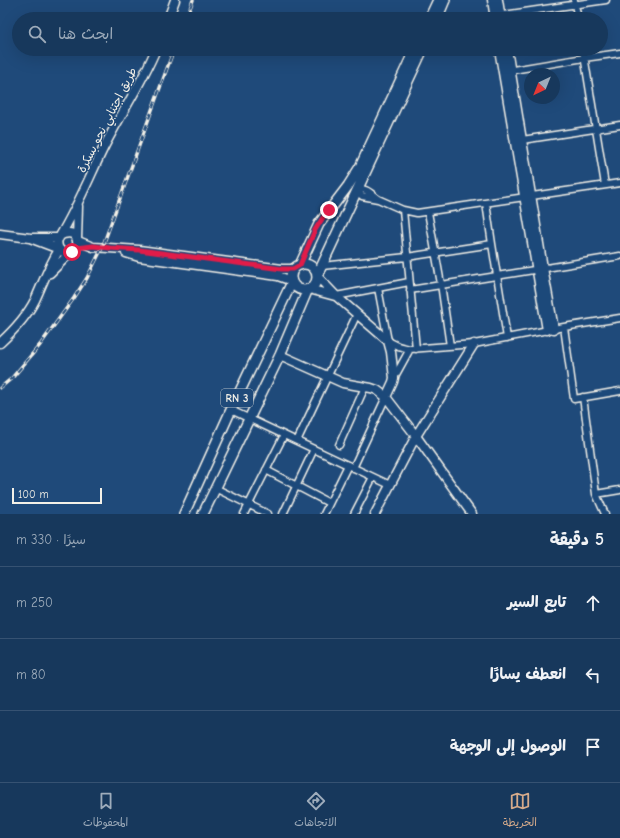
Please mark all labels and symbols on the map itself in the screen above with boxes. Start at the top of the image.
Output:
street label: طريق اجتنابي نحو بسكرة [74,65,143,177]
north arrow [524,68,560,104]
route end [320,201,338,219]
route start [63,243,81,261]
road number: RN 3 [221,389,253,407]
scale bar [12,486,102,505]

